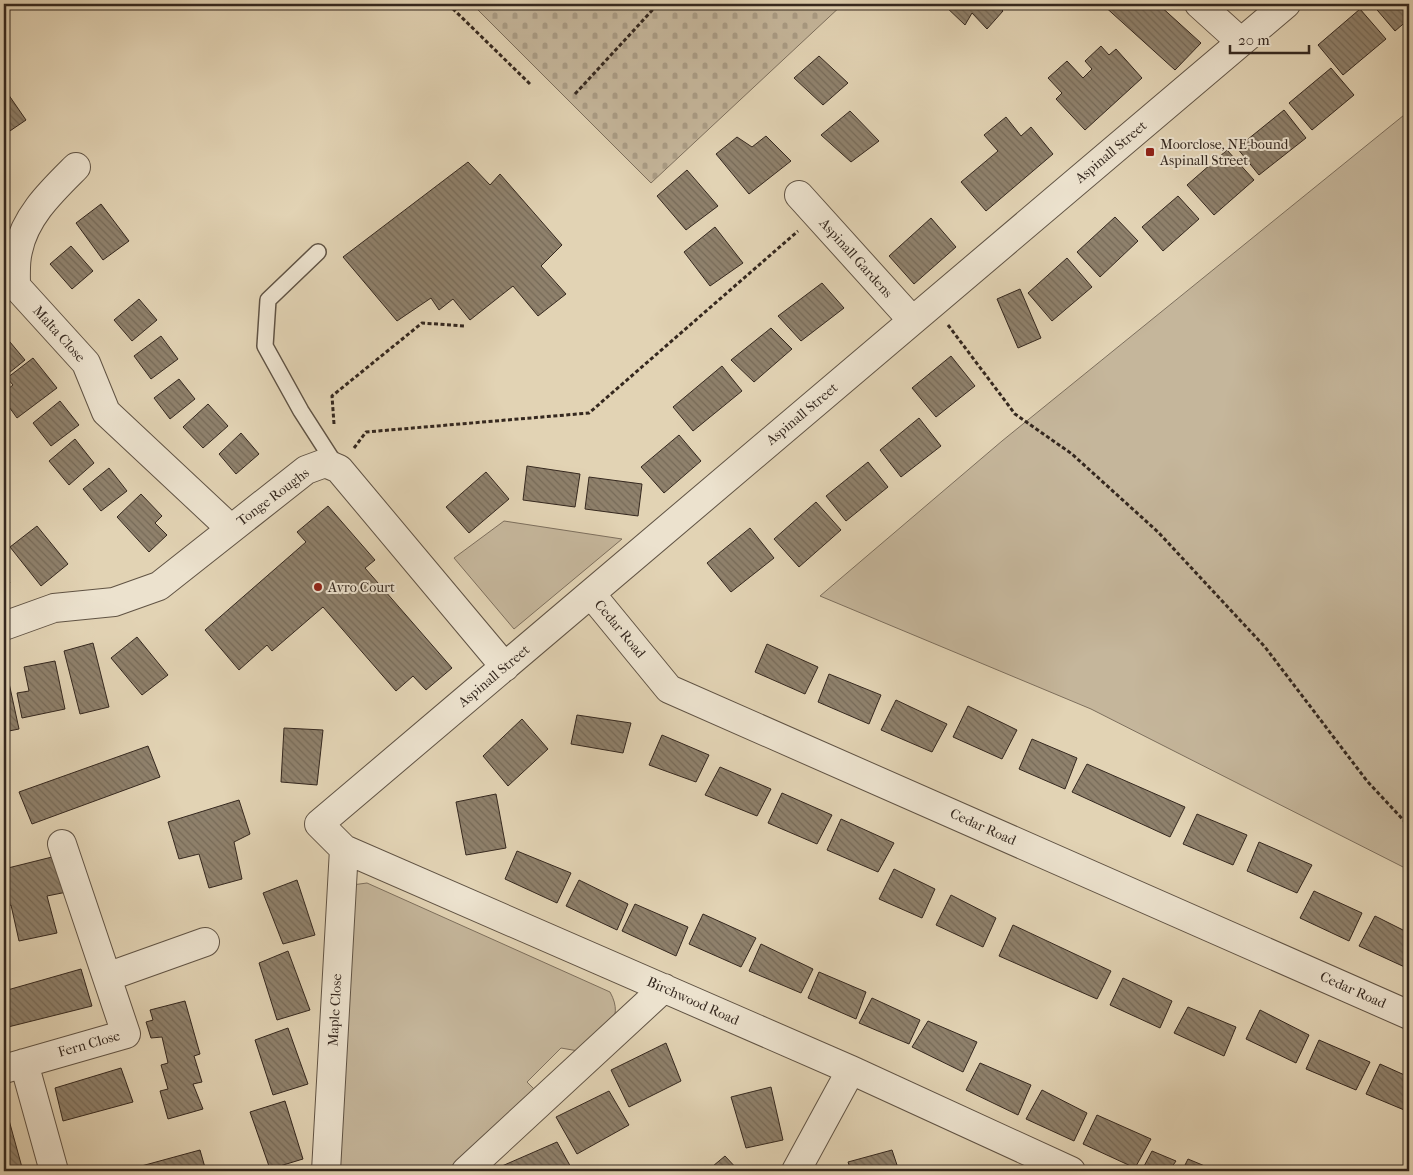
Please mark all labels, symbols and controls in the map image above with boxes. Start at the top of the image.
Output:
scale bar [1230,22,1309,54]
text: 20 m [1238,31,1270,49]
street label: Aspinall Street [1071,117,1150,188]
place label: Moorclose, NE-bound Aspinall Street [1159,136,1289,169]
marker: Moorclose, NE-bound Aspinall Street [1144,146,1156,158]
street label: Aspinall Gardens [815,214,896,301]
street label: Malta Close [29,302,89,366]
street label: Aspinall Street [762,379,841,450]
street label: Tonge Roughs [234,464,312,530]
place label: Avro Court [327,579,395,596]
marker: Avro Court [312,581,324,593]
street label: Cedar Road [591,597,649,662]
street label: Aspinall Street [454,641,533,712]
street label: Cedar Road [947,805,1019,849]
street label: Cedar Road [1317,968,1389,1012]
street label: Maple Close [325,973,345,1047]
street label: Birchwood Road [644,973,742,1029]
street label: Fern Close [56,1027,122,1061]

